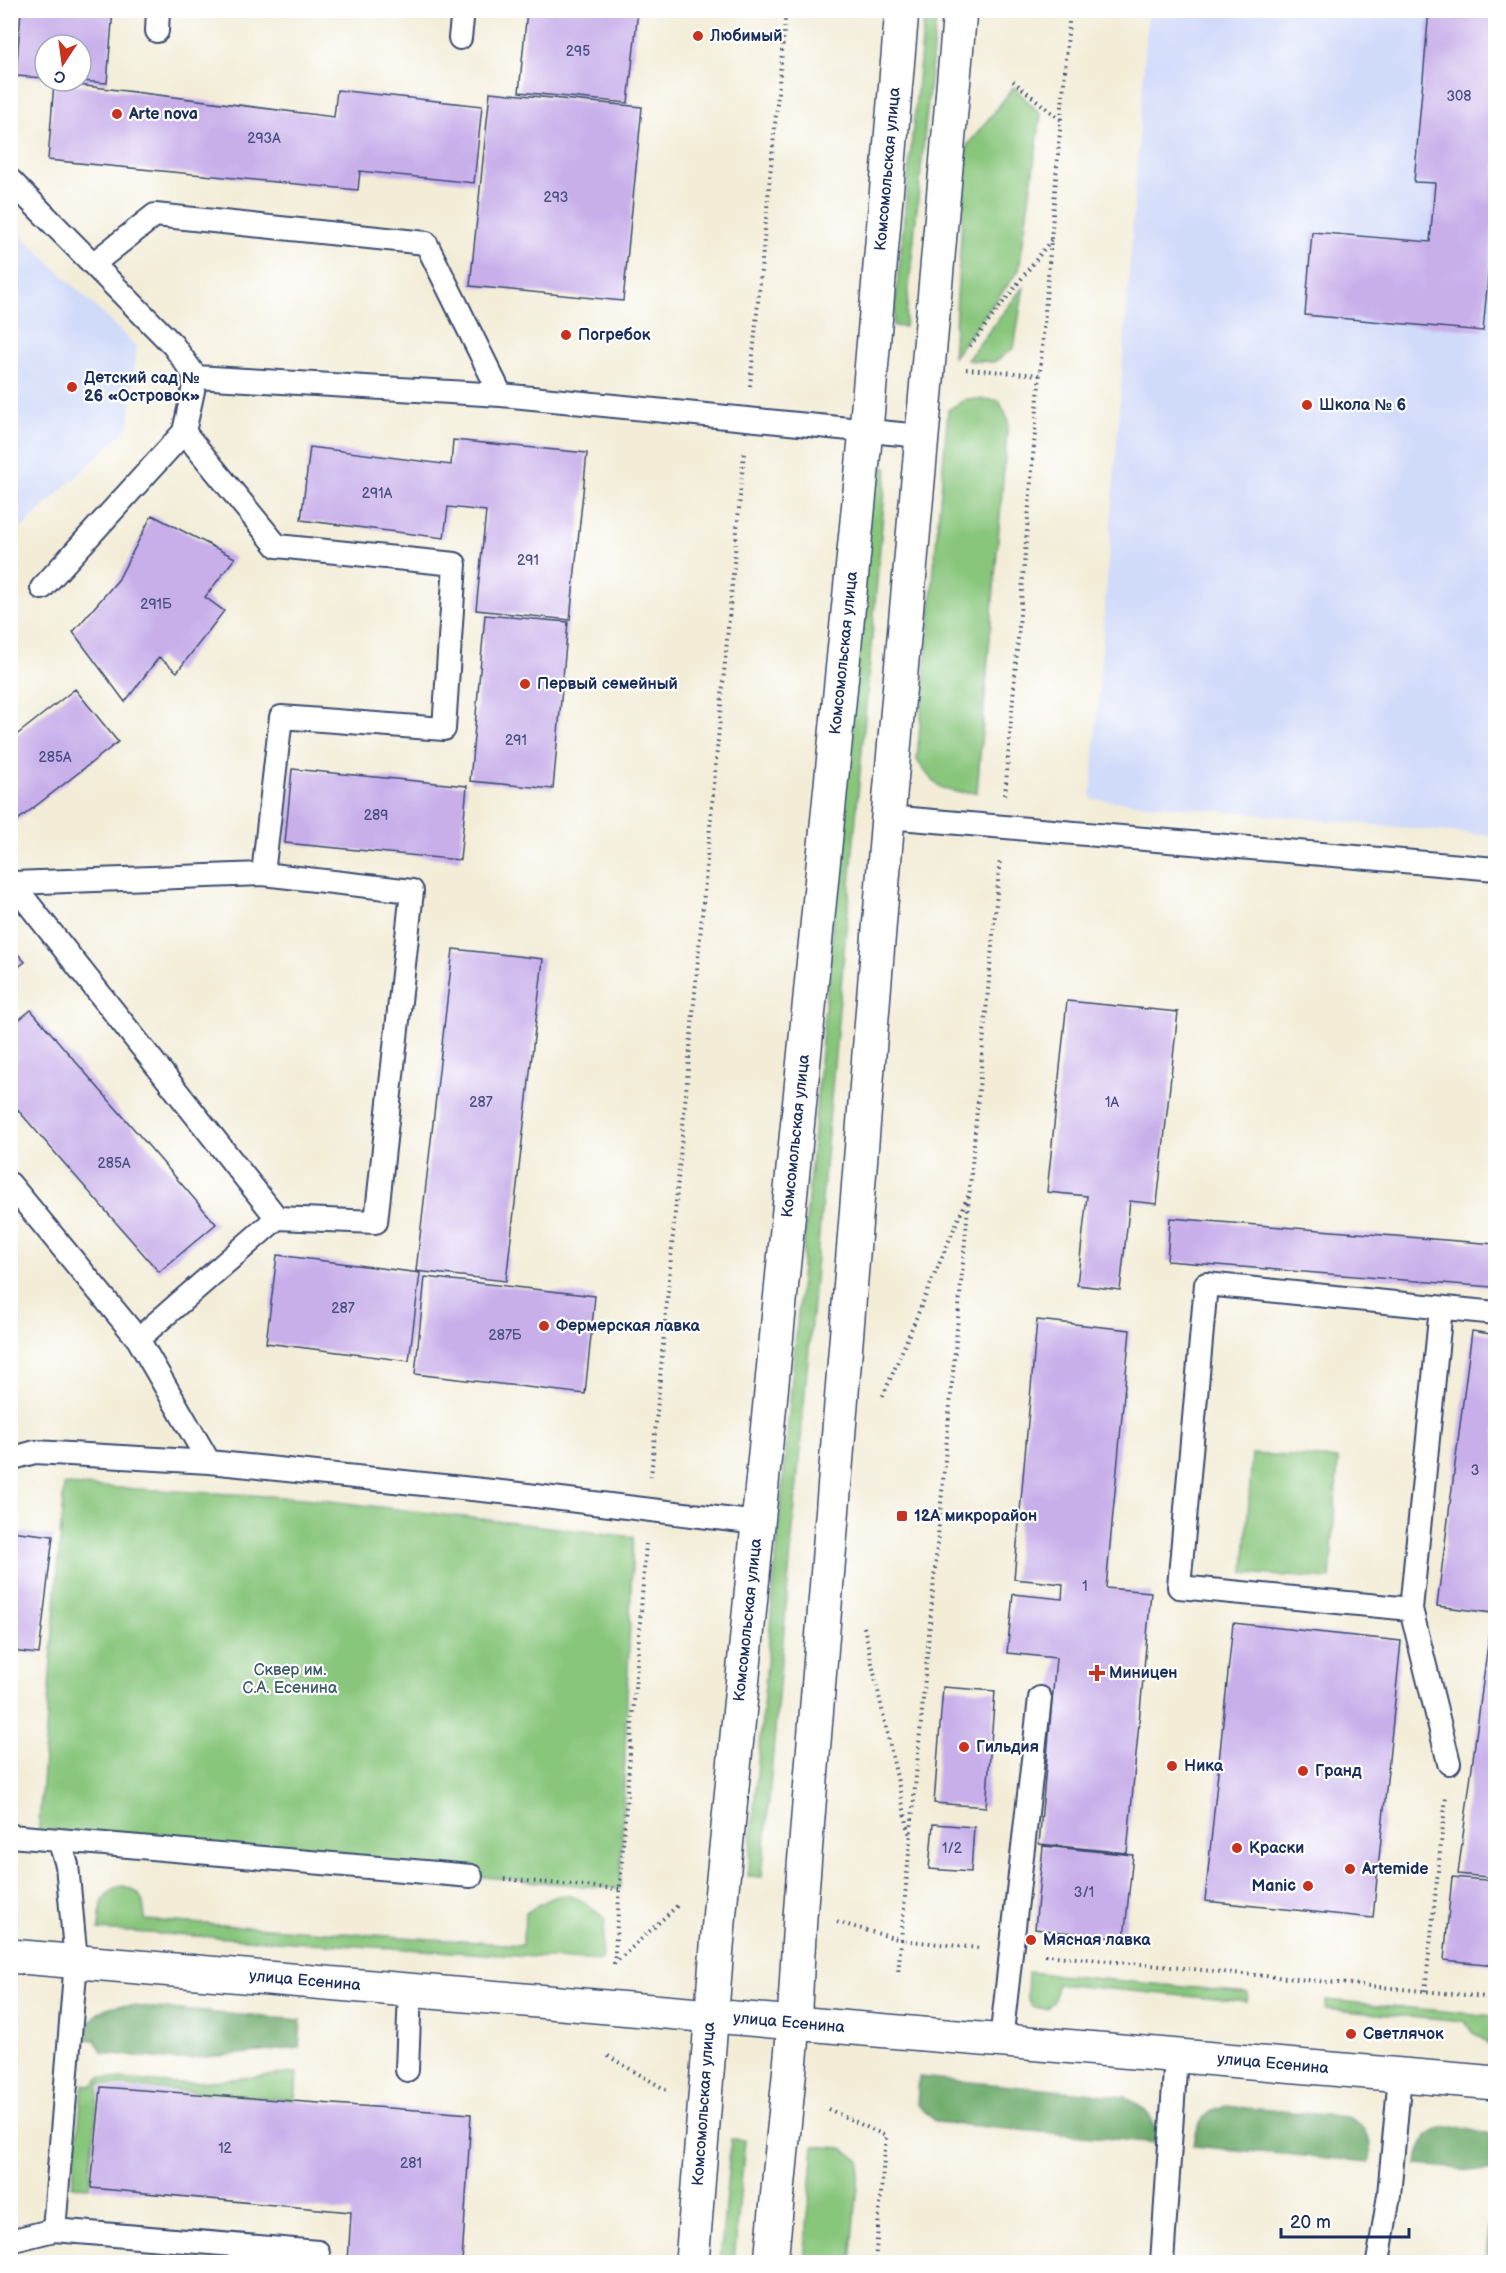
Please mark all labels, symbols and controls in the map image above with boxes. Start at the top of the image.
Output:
place label: Любимый [709,27,782,46]
marker: Любимый [691,29,705,43]
north arrow [33,33,93,93]
house number: 295 [566,43,590,60]
text: С [52,66,68,87]
street label: Комсомольская улица [871,86,905,252]
house number: 308 [1446,88,1472,105]
place label: Arte nova [128,105,198,124]
marker: Arte nova [110,107,124,121]
house number: 293А [247,130,281,147]
house number: 293 [544,189,568,206]
place label: Погребок [578,326,651,345]
marker: Погребок [559,328,573,342]
place label: Детский сад № 26 «Островок» [84,369,200,406]
marker: Детский сад № 26 «Островок» [65,380,79,394]
place label: Школа № 6 [1319,396,1407,415]
marker: Школа № 6 [1300,398,1314,412]
house number: 291А [362,485,393,502]
house number: 291 [517,552,539,569]
street label: Комсомольская улица [826,570,862,736]
house number: 291Б [140,596,172,613]
place label: Первый семейный [537,675,678,694]
marker: Первый семейный [518,677,532,691]
house number: 291 [505,732,527,749]
house number: 285А [39,749,72,766]
house number: 289 [364,807,388,824]
street label: Комсомольская улица [778,1053,814,1219]
house number: 287 [469,1094,493,1111]
house number: 1А [1105,1094,1119,1111]
house number: 285А [98,1155,131,1172]
house number: 287 [331,1300,355,1317]
place label: Фермерская лавка [556,1317,700,1336]
marker: Фермерская лавка [537,1319,551,1333]
house number: 287Б [489,1327,522,1344]
house number: 3 [1471,1462,1479,1479]
place label: 12А микрорайон [914,1507,1037,1526]
marker: 12А микрорайон [895,1509,909,1523]
street label: Комсомольская улица [730,1537,766,1703]
house number: 1 [1082,1578,1088,1595]
park label: Сквер им. С.А. Есенина [243,1661,338,1698]
place label: Миницен [1109,1664,1178,1683]
marker: Миницен [1090,1666,1104,1680]
place label: Гильдия [976,1738,1039,1757]
marker: Гильдия [957,1740,971,1754]
place label: Ника [1184,1757,1224,1776]
marker: Ника [1165,1759,1179,1773]
place label: Гранд [1315,1762,1362,1781]
marker: Гранд [1296,1764,1310,1778]
place label: Краски [1249,1839,1304,1858]
house number: 1/2 [942,1840,963,1857]
marker: Краски [1230,1841,1244,1855]
place label: Artemide [1361,1860,1429,1879]
marker: Artemide [1343,1862,1357,1876]
place label: Manic [1251,1877,1296,1896]
marker: Manic [1301,1879,1315,1893]
house number: 3/1 [1074,1884,1094,1901]
place label: Мясная лавка [1043,1931,1151,1950]
marker: Мясная лавка [1024,1933,1038,1947]
street label: улица Есенина [248,1967,362,1995]
street label: улица Есенина [732,2009,846,2037]
street label: Комсомольская улица [689,2021,719,2187]
place label: Светлячок [1363,2025,1444,2044]
marker: Светлячок [1344,2027,1358,2041]
street label: улица Есенина [1216,2050,1330,2078]
house number: 12 [218,2140,233,2157]
house number: 281 [400,2155,422,2172]
scale bar [1281,2201,1408,2239]
text: 20 m [1290,2212,1331,2233]

